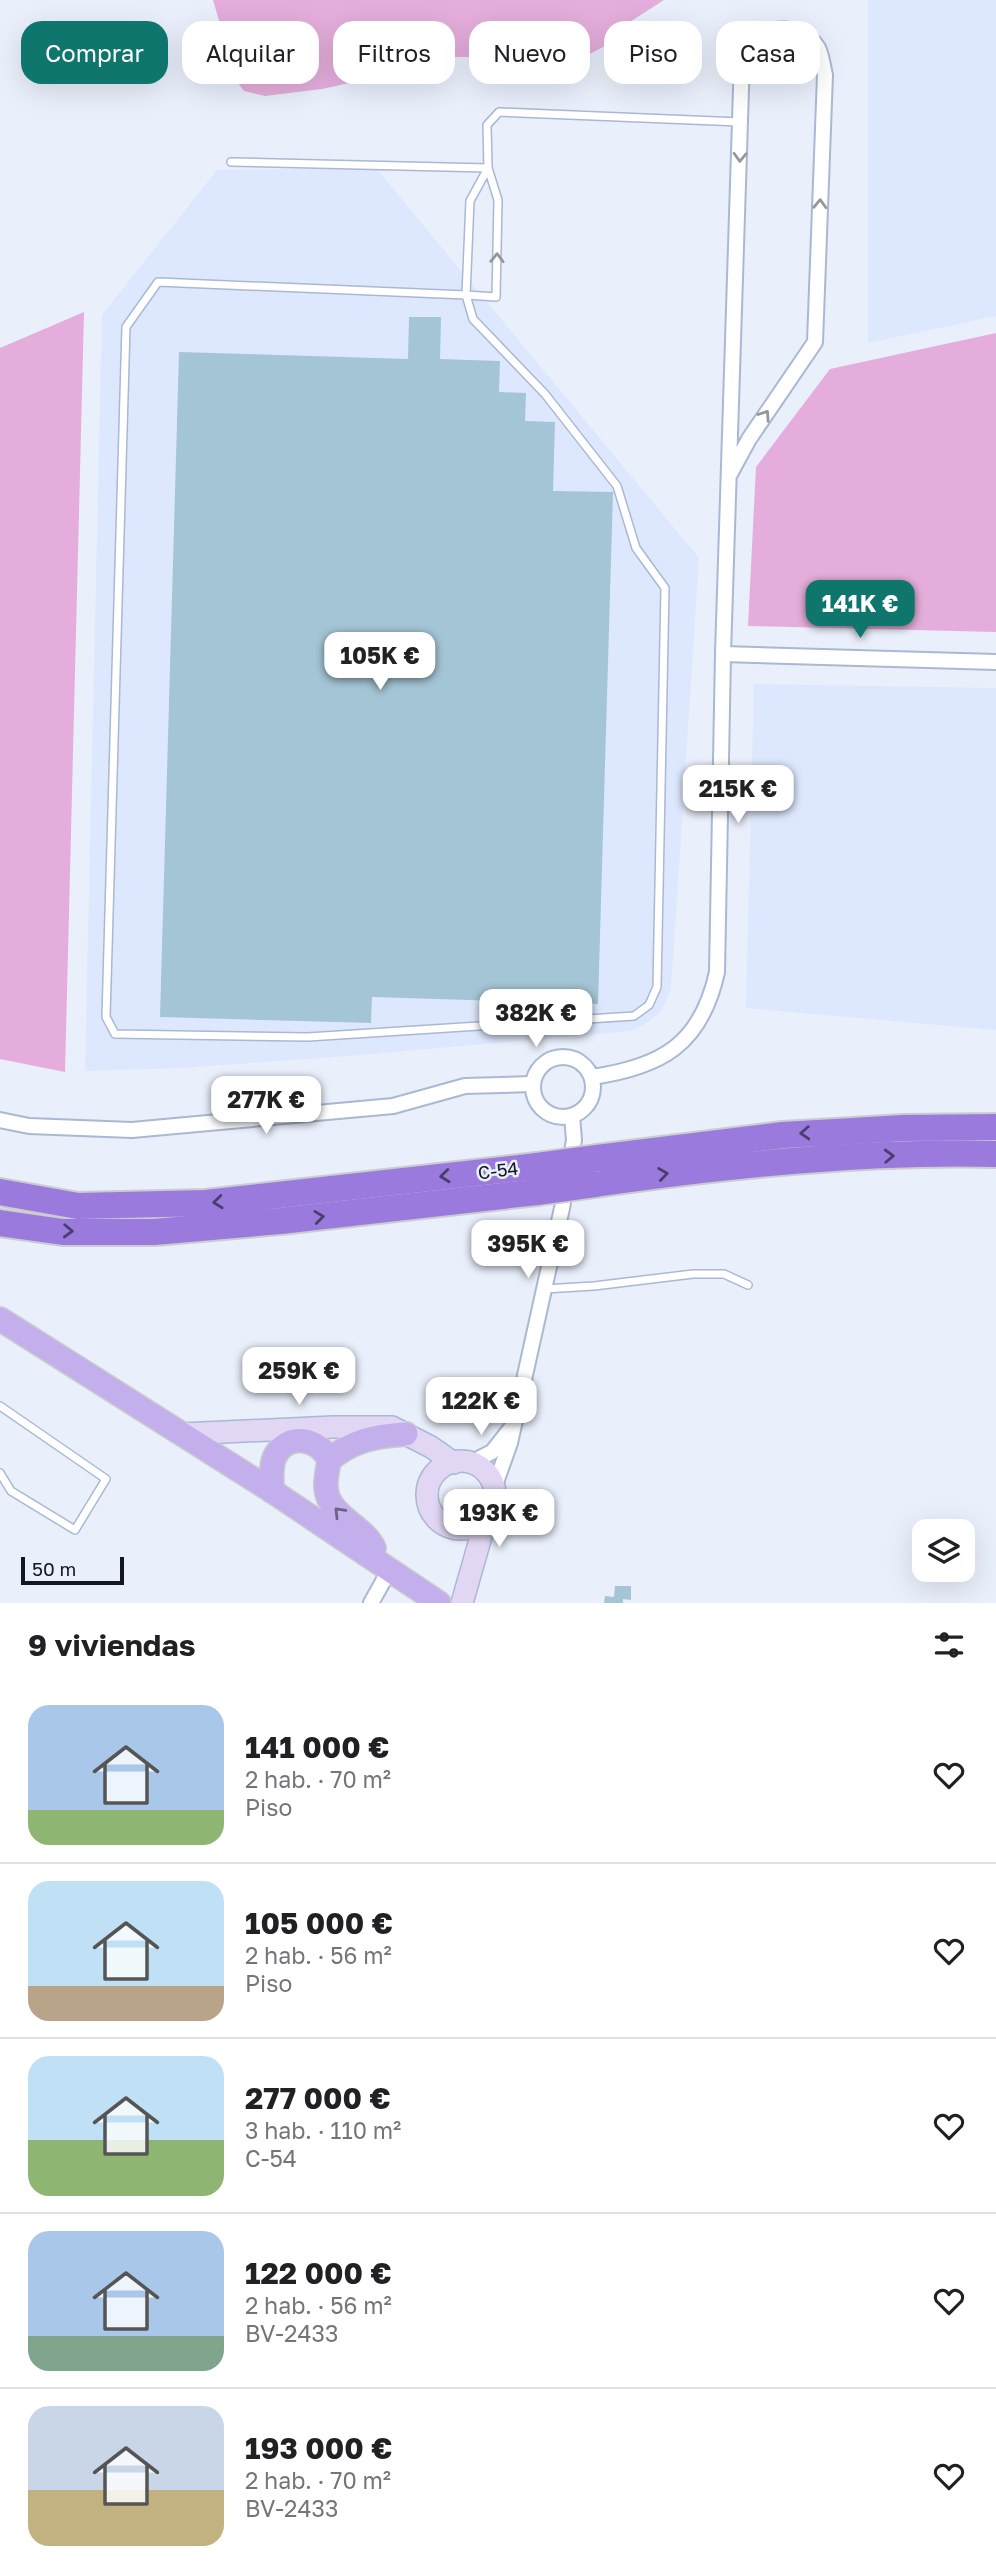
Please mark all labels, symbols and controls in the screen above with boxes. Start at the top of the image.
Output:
chip: Comprar [21,21,168,84]
chip: Alquilar [182,21,319,84]
chip: Filtros [333,21,455,84]
chip: Nuevo [469,21,590,84]
chip: Piso [604,21,702,84]
chip: Casa [716,21,820,84]
one-way arrow [732,152,748,162]
one-way arrow [813,198,828,209]
one-way arrow [489,253,504,264]
one-way arrow [756,410,769,423]
pin: 141K € [803,580,917,640]
text: 141K € [822,589,898,617]
pin: 105K € [323,632,437,692]
text: 105K € [340,641,420,669]
pin: 215K € [681,766,795,825]
text: 215K € [699,774,777,802]
pin: 382K € [479,990,593,1049]
text: 382K € [495,998,577,1026]
pin: 277K € [209,1076,323,1136]
text: 277K € [227,1085,305,1113]
one-way arrow [800,1126,811,1141]
one-way arrow [884,1148,895,1163]
street label: C-54 [477,1157,519,1183]
one-way arrow [657,1167,669,1182]
one-way arrow [439,1169,450,1184]
one-way arrow [213,1194,224,1209]
one-way arrow [314,1210,325,1225]
pin: 395K € [471,1220,585,1280]
one-way arrow [63,1224,74,1239]
text: 395K € [487,1229,569,1257]
pin: 259K € [242,1348,356,1407]
text: 259K € [258,1356,340,1384]
pin: 122K € [424,1378,538,1437]
text: 122K € [442,1386,520,1414]
pin: 193K € [442,1490,556,1549]
text: 193K € [459,1498,539,1526]
one-way arrow [334,1507,347,1520]
map controls [912,1519,975,1582]
button: layers [912,1519,975,1582]
scale bar [21,1554,124,1586]
text: 50 m [32,1557,76,1580]
icon: filters [930,1626,968,1664]
text: 9 viviendas [28,1627,196,1663]
text: 141 000 € [245,1729,389,1765]
icon: home [84,1733,168,1817]
icon: heart [930,1756,968,1794]
text: 2 hab. · 70 m² [245,1765,391,1793]
text: Piso [245,1793,292,1821]
text: 105 000 € [245,1905,393,1941]
icon: home [84,1909,168,1993]
icon: heart [930,1932,968,1970]
text: 2 hab. · 56 m² [245,1941,392,1969]
text: Piso [245,1969,292,1997]
text: 277 000 € [245,2080,391,2116]
icon: home [84,2084,168,2168]
icon: heart [930,2107,968,2145]
text: 3 hab. · 110 m² [245,2116,401,2144]
text: C-54 [245,2144,297,2172]
text: 122 000 € [245,2255,392,2291]
icon: home [84,2259,168,2343]
icon: heart [930,2282,968,2320]
text: 2 hab. · 56 m² [245,2291,392,2319]
text: BV-2433 [245,2319,338,2347]
text: 193 000 € [245,2430,392,2466]
icon: home [84,2434,168,2518]
icon: heart [930,2457,968,2495]
text: 2 hab. · 70 m² [245,2466,391,2494]
text: BV-2433 [245,2494,338,2522]

